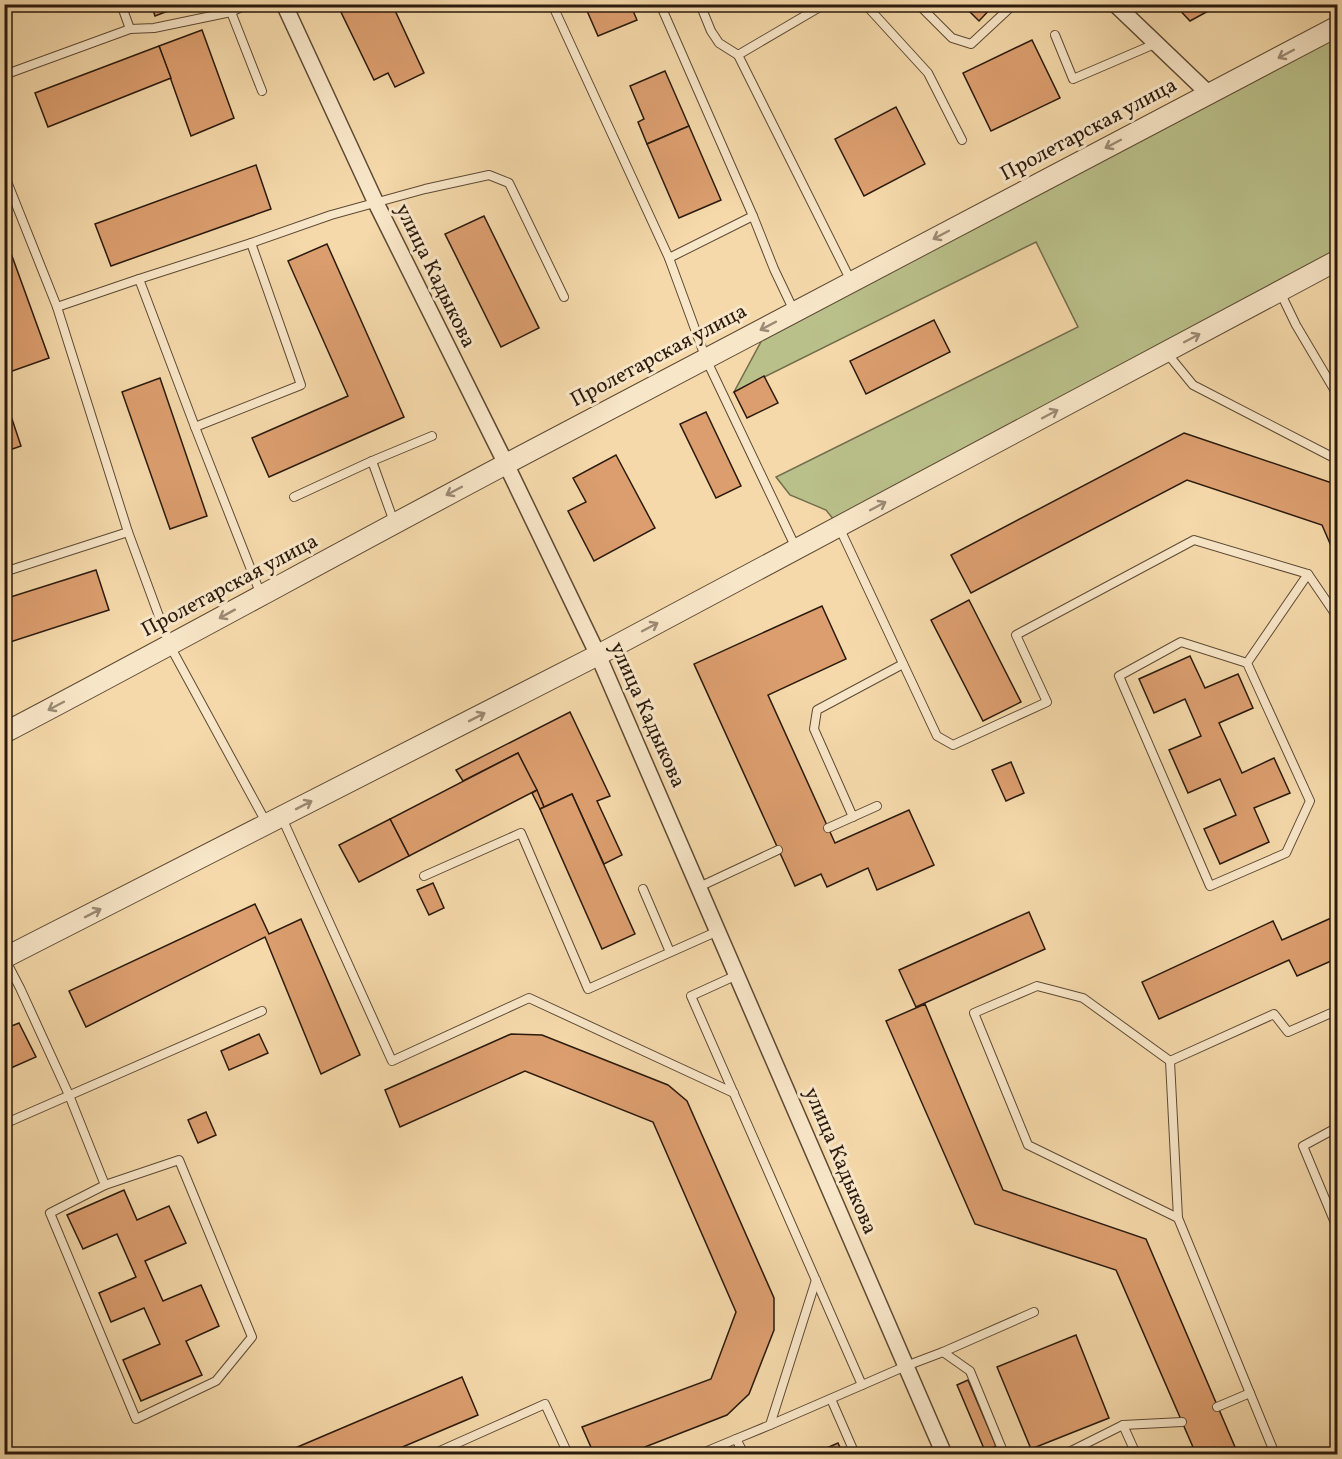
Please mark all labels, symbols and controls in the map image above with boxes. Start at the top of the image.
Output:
one-way arrow [1277,48,1295,60]
street label: Пролетарская улица [995,71,1183,189]
one-way arrow [1105,138,1122,150]
street label: улица Кадыкова [388,199,482,353]
one-way arrow [932,230,950,241]
street label: Пролетарская улица [565,297,753,415]
one-way arrow [760,320,777,332]
one-way arrow [1183,332,1200,344]
one-way arrow [1040,408,1058,419]
one-way arrow [446,486,464,497]
one-way arrow [868,500,886,511]
street label: Пролетарская улица [136,527,324,645]
one-way arrow [219,609,237,620]
one-way arrow [641,621,658,633]
street label: улица Кадыкова [602,637,692,793]
one-way arrow [47,701,65,712]
one-way arrow [468,711,486,722]
one-way arrow [294,799,312,811]
one-way arrow [83,907,101,919]
street label: улица Кадыкова [796,1083,884,1239]

